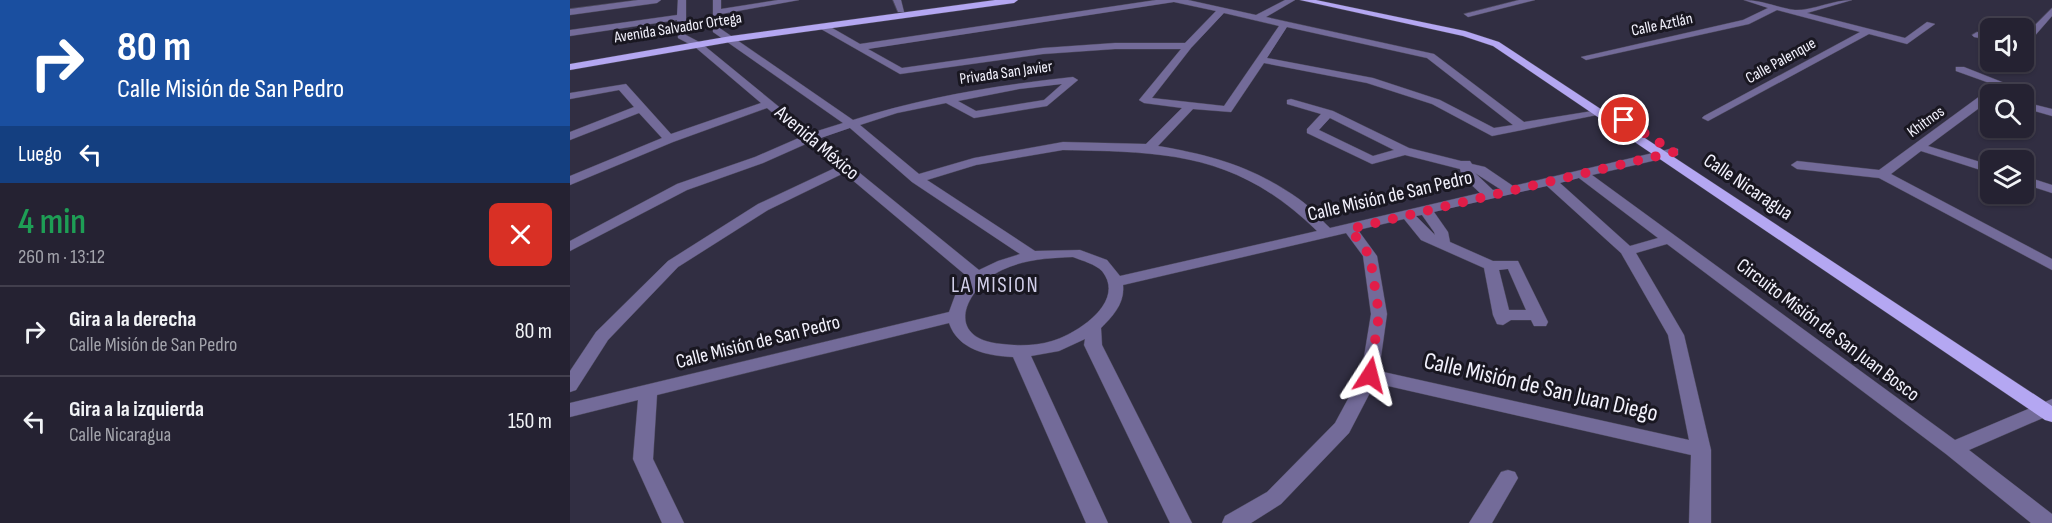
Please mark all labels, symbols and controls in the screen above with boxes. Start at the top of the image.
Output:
street label: Avenida Salvador Ortega [612,9,743,48]
street label: Calle Aztlán [1630,9,1694,41]
map controls [1980,18,2034,204]
button: sound [1980,18,2034,72]
text: 80 m [117,22,191,73]
icon: right [18,24,96,102]
street label: Calle Palenque [1743,34,1819,88]
street label: Privada San Javier [958,57,1054,89]
text: Calle Misión de San Pedro [117,73,344,105]
button: search [1980,84,2034,138]
pin [1598,94,1649,145]
street label: Avenida México [769,100,864,185]
street label: Khitnos [1904,102,1948,142]
icon: arrive [1607,103,1640,136]
icon: left [74,138,107,171]
text: Luego [18,141,62,168]
street label: Calle Nicaragua [1699,148,1797,226]
button: layers [1980,150,2034,204]
street label: Calle Misión de San Pedro [1305,165,1475,227]
text: 4 min [18,201,86,244]
button: close [489,203,552,266]
text: 260 m · 13:12 [18,245,105,269]
street label: Circuito Misión de San Juan Bosco [1732,253,1924,407]
district label: LA MISION [951,272,1039,299]
text: Gira a la derecha [69,306,196,333]
street label: Calle Misión de San Pedro [673,310,843,374]
icon: right [18,315,51,348]
text: 80 m [515,318,552,345]
text: Calle Misión de San Pedro [69,333,237,357]
position arrow [1338,343,1402,407]
street label: Calle Misión de San Juan Diego [1421,346,1661,428]
text: Gira a la izquierda [69,396,204,423]
icon: left [18,405,51,438]
text: 150 m [508,408,552,435]
text: Calle Nicaragua [69,423,171,447]

